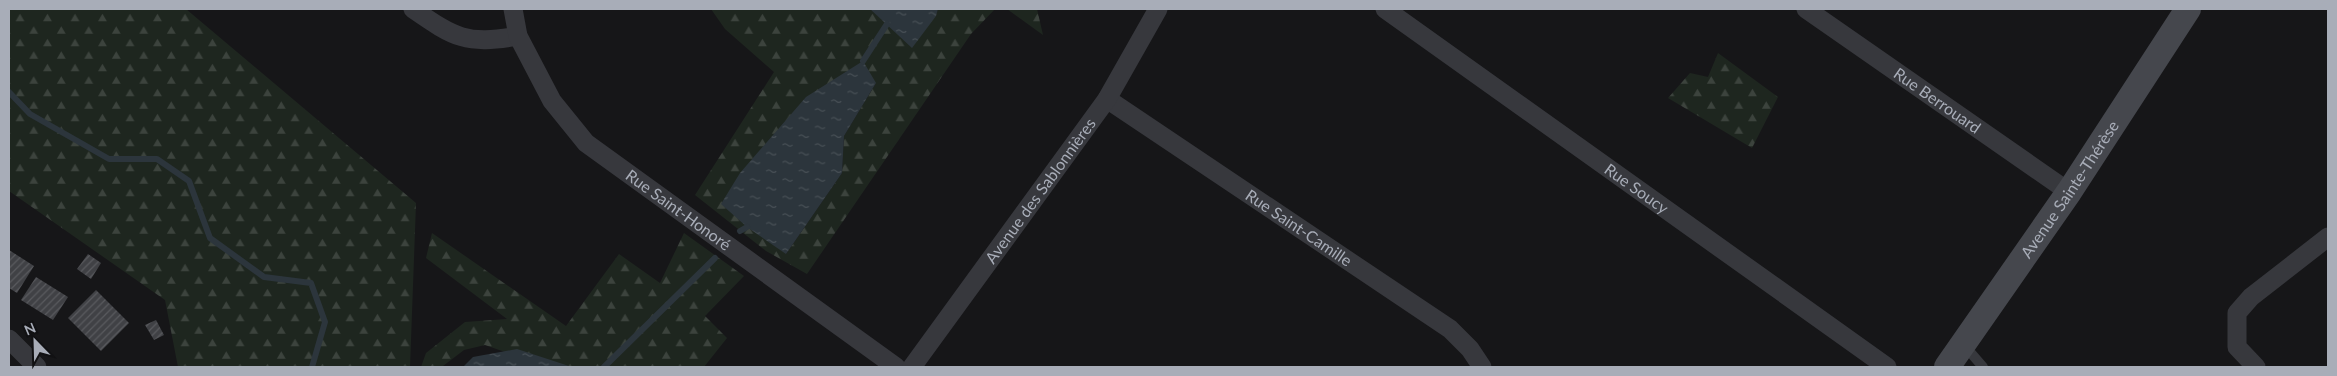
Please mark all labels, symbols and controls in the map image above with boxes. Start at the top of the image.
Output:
street label: Rue Berrouard [1890,63,1985,137]
street label: Avenue des Sablonnières [981,114,1099,267]
street label: Avenue Sainte-Thérèse [2016,117,2122,261]
street label: Rue Soucy [1601,159,1673,218]
street label: Rue Saint-Honoré [623,165,735,254]
street label: Rue Saint-Camille [1242,185,1356,270]
north arrow [10,316,60,366]
text: N [21,319,38,339]

